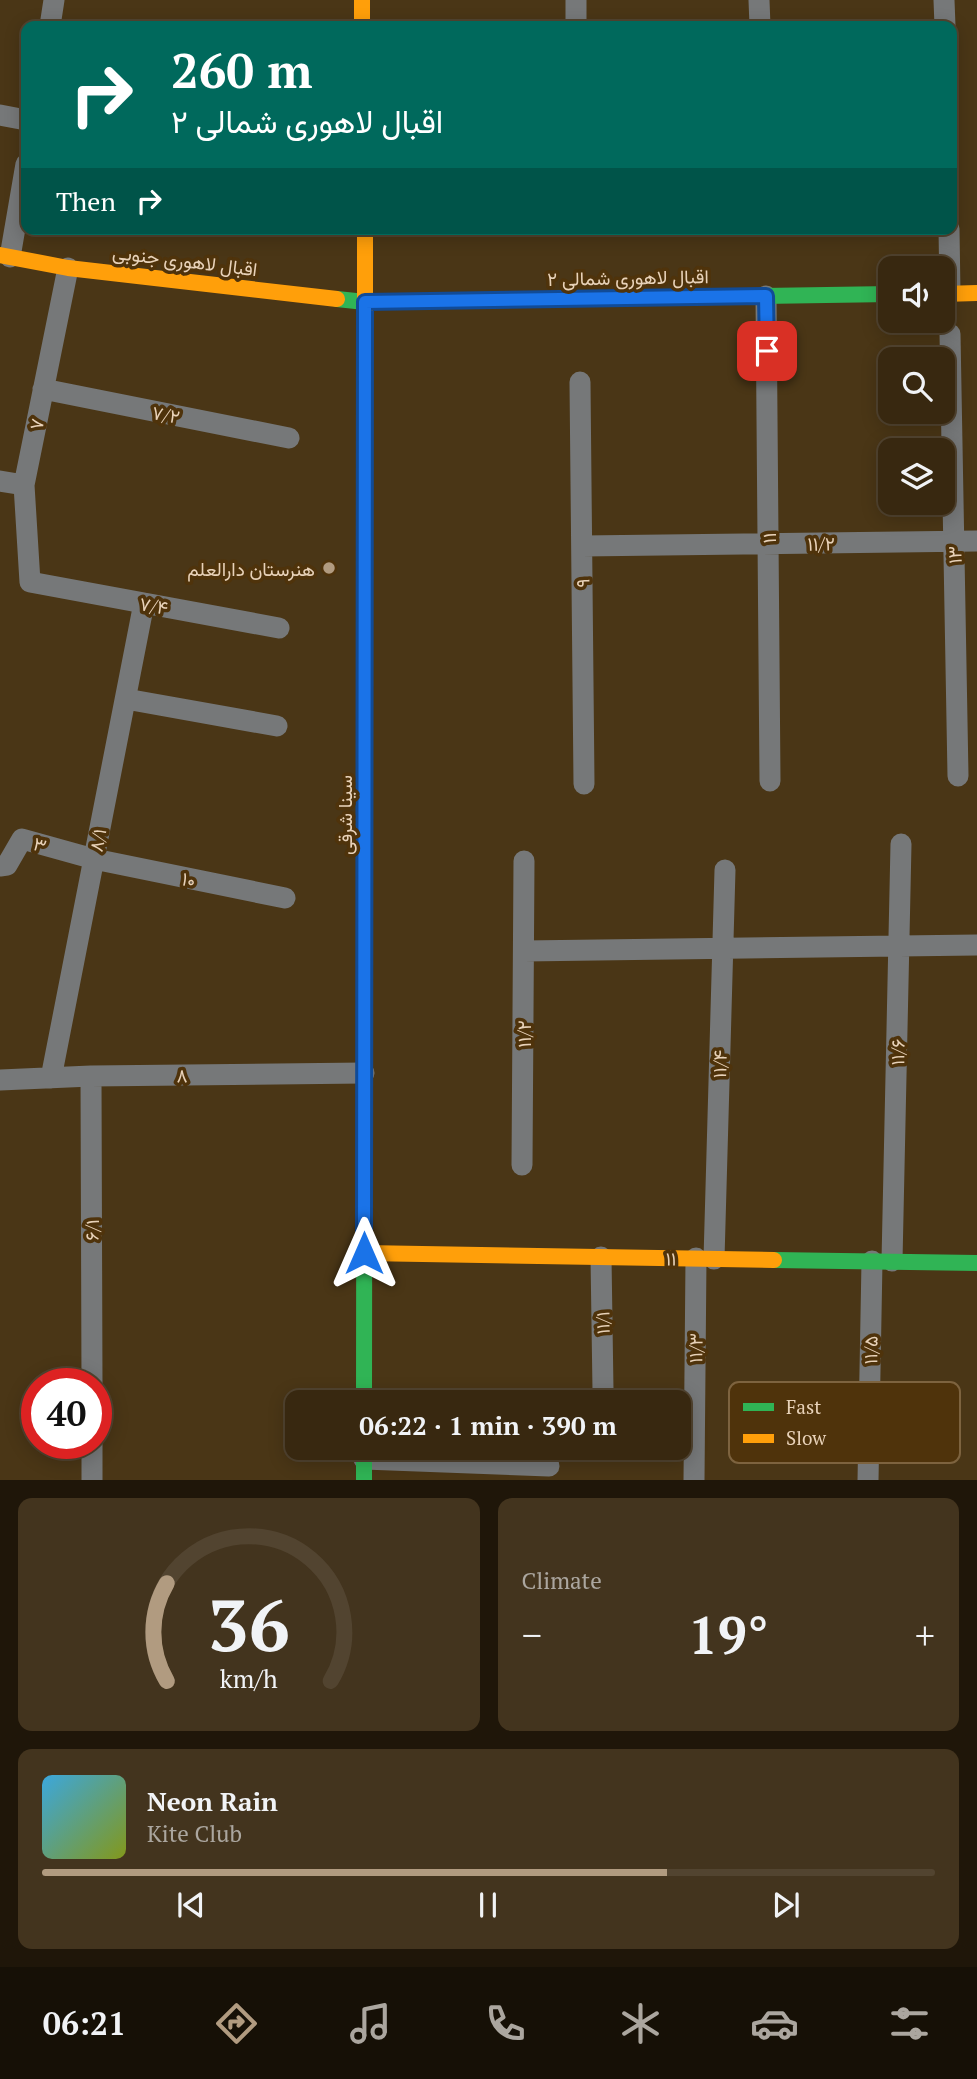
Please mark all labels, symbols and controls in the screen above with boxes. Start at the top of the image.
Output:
text: 260 m [171,37,313,102]
icon: right [56,49,147,140]
text: اقبال لاهوری شمالی ۲ [171,100,443,142]
icon: right [130,182,168,220]
text: Then [56,184,116,218]
street label: اقبال لاهوری جنوبی [111,239,259,281]
map controls [878,256,955,515]
button: sound [878,256,955,333]
street label: اقبال لاهوری شمالی ۲ [547,263,709,291]
pin [737,321,797,381]
icon: arrive [748,332,786,370]
button: search [878,347,955,424]
street label: ۷/۲ [150,399,182,429]
street label: ۷ [23,416,49,432]
button: layers [878,438,955,515]
street label: ۱۱/۲ [807,530,835,556]
street label: ۱۱ [756,533,781,543]
street label: ۱۳ [941,546,967,564]
place label: هنرستان دارالعلم [187,556,315,582]
marker: هنرستان دارالعلم [321,560,337,576]
street label: ۹ [569,578,595,588]
street label: ۷/۴ [138,590,170,620]
street label: سینا شرقی [332,775,357,855]
street label: ۸/۱ [83,826,111,854]
street label: ۳ [31,830,49,858]
street label: ۱۰ [180,865,198,893]
street label: ۱۱/۲ [511,1020,536,1048]
street label: ۱۱/۶ [884,1038,910,1066]
street label: ۱۱/۴ [706,1049,732,1079]
street label: ۸ [176,1062,188,1088]
position arrow [327,1216,401,1290]
street label: ۶/۱ [79,1219,104,1241]
street label: ۱۱ [665,1245,677,1271]
street label: ۱۱/۱ [589,1311,615,1335]
street label: ۱۱/۳ [682,1333,708,1363]
street label: ۱۱/۵ [857,1335,883,1365]
speed limit sign: 40 [21,1368,112,1459]
legend [729,1382,960,1463]
text: Fast [786,1394,821,1419]
text: 06:22 · 1 min · 390 m [359,1408,617,1442]
text: Slow [786,1425,827,1450]
text: Climate [522,1565,602,1596]
text: 36 [208,1575,290,1672]
text: 19° [688,1600,768,1669]
text: − [522,1610,542,1660]
text: + [915,1610,935,1660]
text: km/h [220,1661,278,1694]
text: Neon Rain [147,1784,278,1818]
text: Kite Club [147,1818,242,1849]
icon: previous [172,1886,210,1924]
icon: pause [469,1886,507,1924]
icon: next [767,1886,805,1924]
icon: directions [212,1999,261,2048]
icon: music [346,1999,395,2048]
icon: phone [481,1999,530,2048]
icon: climate [616,1999,665,2048]
icon: car [750,1999,799,2048]
icon: filters [885,1999,934,2048]
text: 06:21 [43,2002,126,2044]

